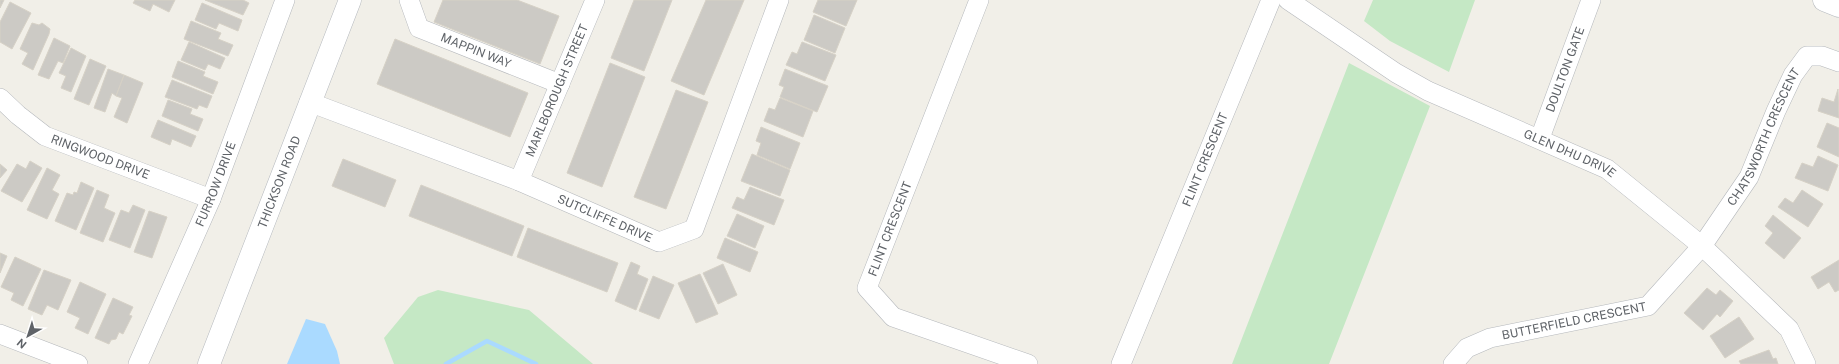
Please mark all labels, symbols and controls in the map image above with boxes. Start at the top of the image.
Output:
street label: MARLBOROUGH STREET [523,22,591,159]
street label: DOULTON GATE [1543,25,1587,114]
street label: MAPPIN WAY [439,30,514,71]
street label: CHATSWORTH CRESCENT [1724,66,1803,208]
street label: FLINT CRESCENT [1180,111,1231,209]
street label: GLEN DHU DRIVE [1522,127,1619,180]
street label: RINGWOOD DRIVE [49,132,152,182]
street label: THICKSON ROAD [255,134,304,230]
street label: FURROW DRIVE [193,140,239,229]
street label: FLINT CRESCENT [866,180,914,278]
street label: SUTCLIFFE DRIVE [555,192,654,245]
street label: BUTTERFIELD CRESCENT [1501,300,1647,342]
north arrow [8,316,48,356]
text: N [15,336,29,351]

